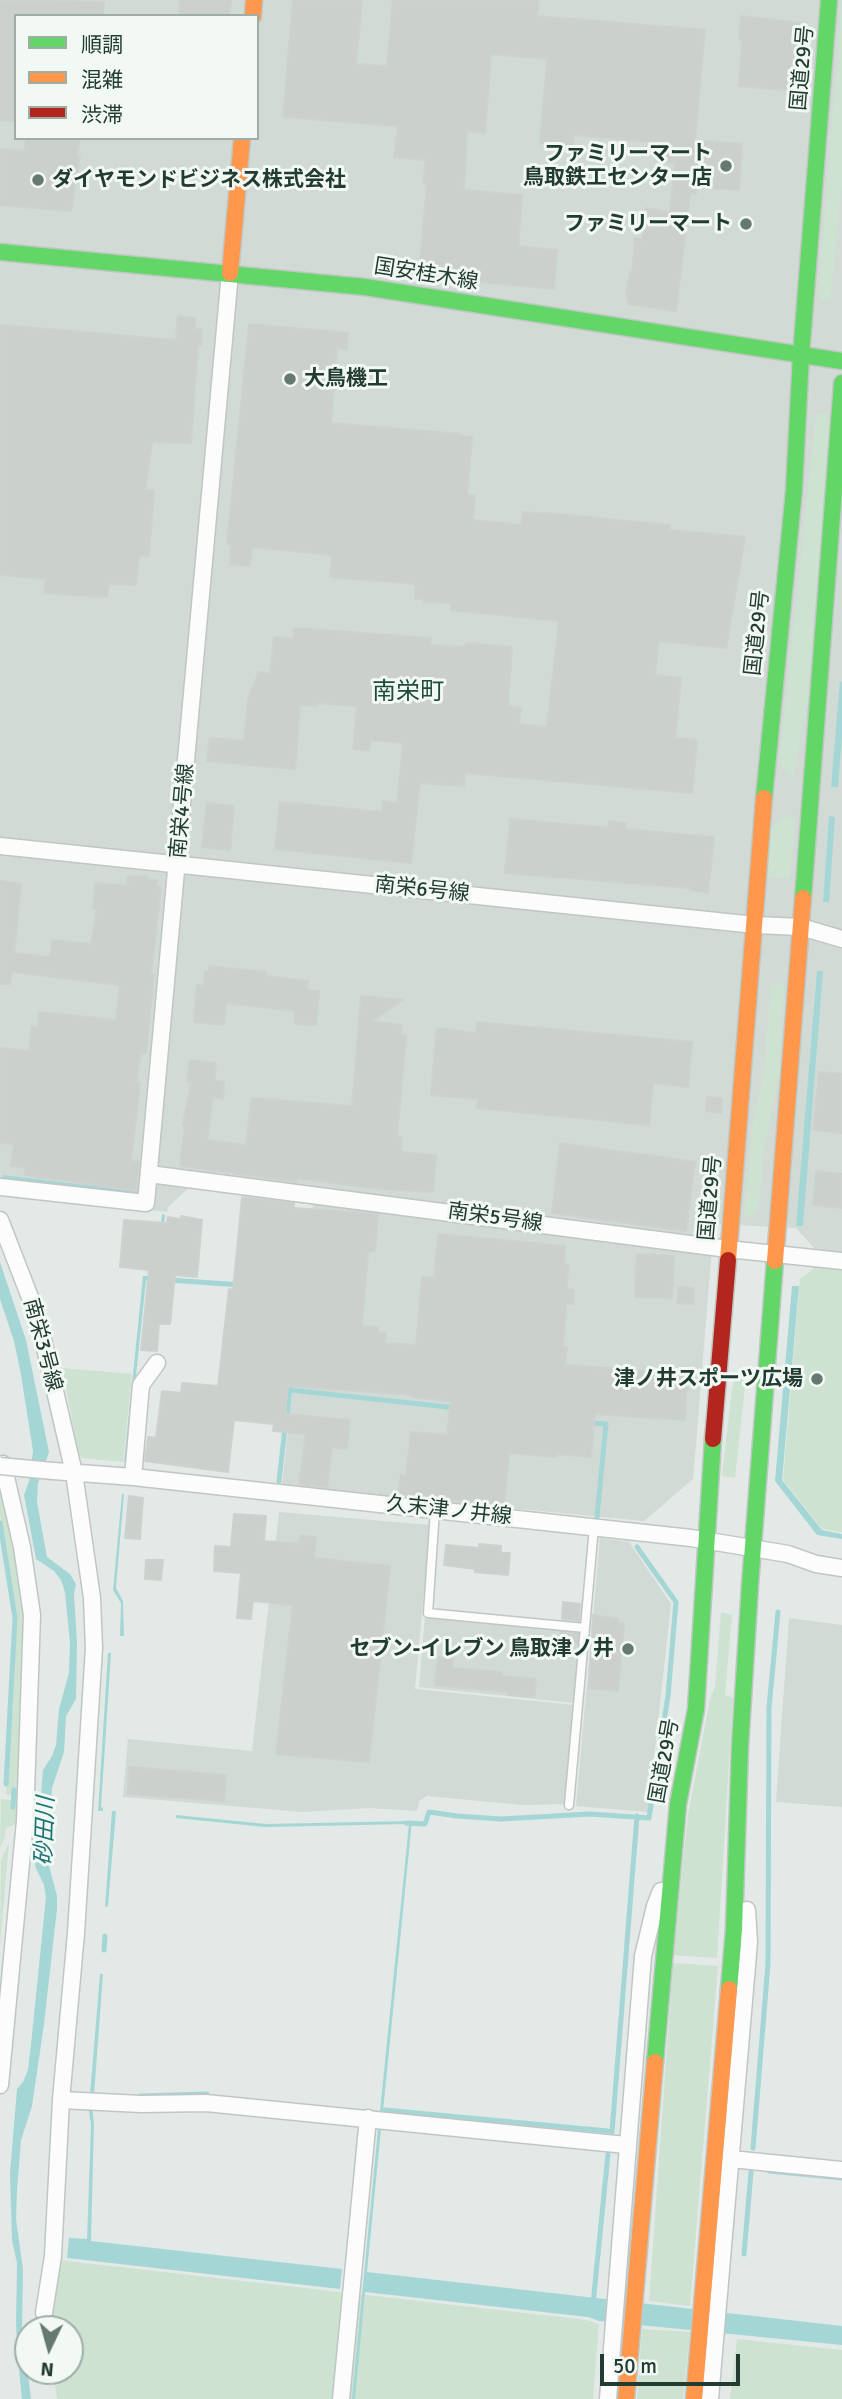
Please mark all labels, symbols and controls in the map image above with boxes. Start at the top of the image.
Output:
legend [14,14,259,140]
street label: 国道29号 [787,24,819,112]
text: 順調 [81,32,123,58]
text: 混雑 [81,67,123,93]
text: 渋滞 [81,102,123,128]
place label: ファミリーマート 鳥取鉄工センター店 [523,141,712,191]
marker: ファミリーマート 鳥取鉄工センター店 [718,158,734,174]
place label: ダイヤモンドビジネス株式会社 [52,167,346,193]
marker: ダイヤモンドビジネス株式会社 [30,172,46,188]
place label: ファミリーマート [564,211,732,237]
marker: ファミリーマート [738,216,754,232]
street label: 国安桂木線 [372,254,480,296]
place label: 大鳥機工 [304,366,388,392]
marker: 大鳥機工 [282,371,298,387]
street label: 国道29号 [741,589,775,677]
district label: 南栄町 [372,679,444,707]
street label: 南栄4号線 [166,762,200,860]
street label: 南栄6号線 [373,872,471,908]
street label: 国道29号 [695,1154,727,1242]
street label: 南栄5号線 [446,1199,544,1237]
street label: 南栄3号線 [17,1296,67,1394]
place label: 津ノ井スポーツ広場 [614,1366,803,1392]
marker: 津ノ井スポーツ広場 [809,1371,825,1387]
street label: 久末津ノ井線 [385,1492,513,1530]
place label: セブン-イレブン 鳥取津ノ井 [349,1636,614,1662]
marker: セブン-イレブン 鳥取津ノ井 [620,1641,636,1657]
street label: 国道29号 [645,1717,685,1805]
water label: 砂田川 [31,1796,61,1866]
north arrow [14,2315,84,2385]
scale bar [604,2340,744,2384]
text: 50 m [613,2353,657,2379]
text: N [40,2356,55,2381]

